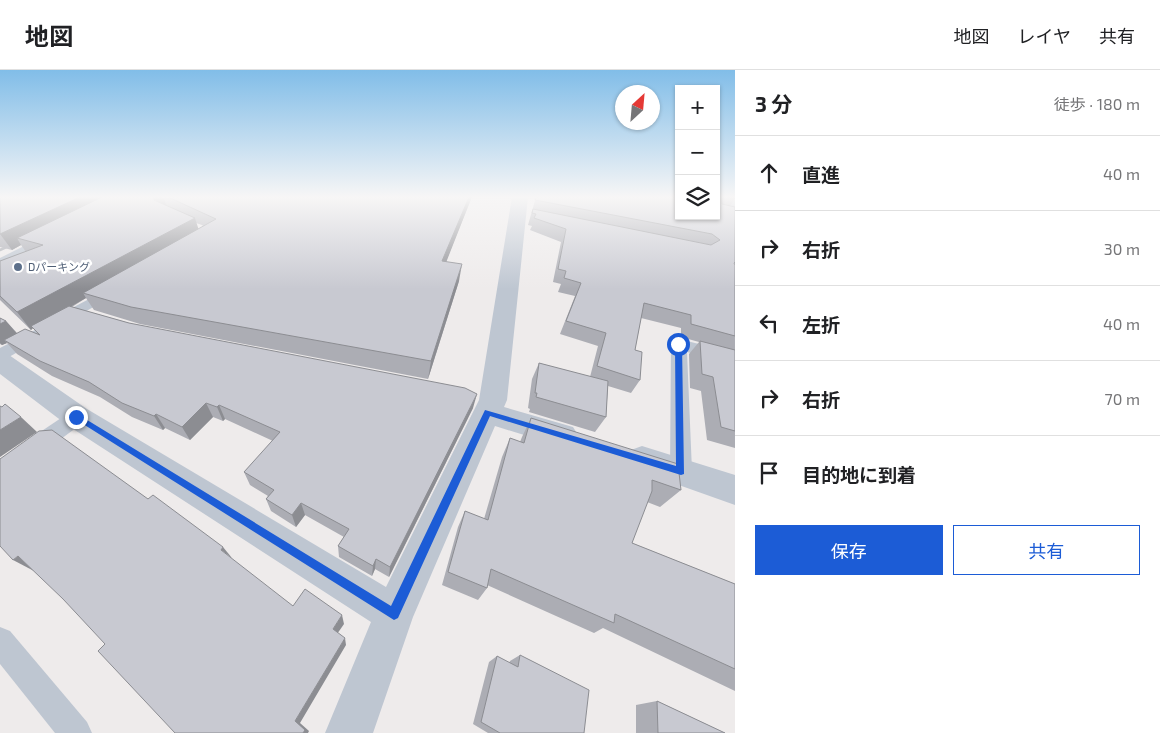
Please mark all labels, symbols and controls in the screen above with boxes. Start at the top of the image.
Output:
text: 地図 [25,21,73,50]
text: 地図 [954,25,990,47]
text: レイヤ [1018,25,1071,47]
text: 共有 [1099,25,1135,47]
north arrow [615,85,660,130]
map controls [675,85,720,220]
button: + [675,85,720,130]
text: 3 分 [755,91,792,116]
text: 徒歩 · 180 m [1054,94,1140,113]
button: − [675,130,720,175]
icon: ahead [755,159,783,187]
text: 直進 [802,163,840,186]
text: 40 m [1103,164,1140,183]
button: layers [675,175,720,220]
icon: right [755,234,783,262]
text: 右折 [802,238,840,261]
text: 30 m [1104,239,1140,258]
place label: Dパーキング [28,260,90,273]
marker: Dパーキング [12,261,24,273]
icon: left [755,309,783,337]
text: 左折 [802,313,840,336]
text: 40 m [1103,314,1140,333]
route start [667,333,690,356]
icon: right [755,384,783,412]
text: 右折 [802,388,840,411]
text: 70 m [1105,389,1140,408]
route end [65,406,88,429]
icon: arrive [755,459,783,487]
text: 目的地に到着 [802,463,916,486]
button: 保存 [755,525,943,575]
button: 共有 [953,525,1140,575]

